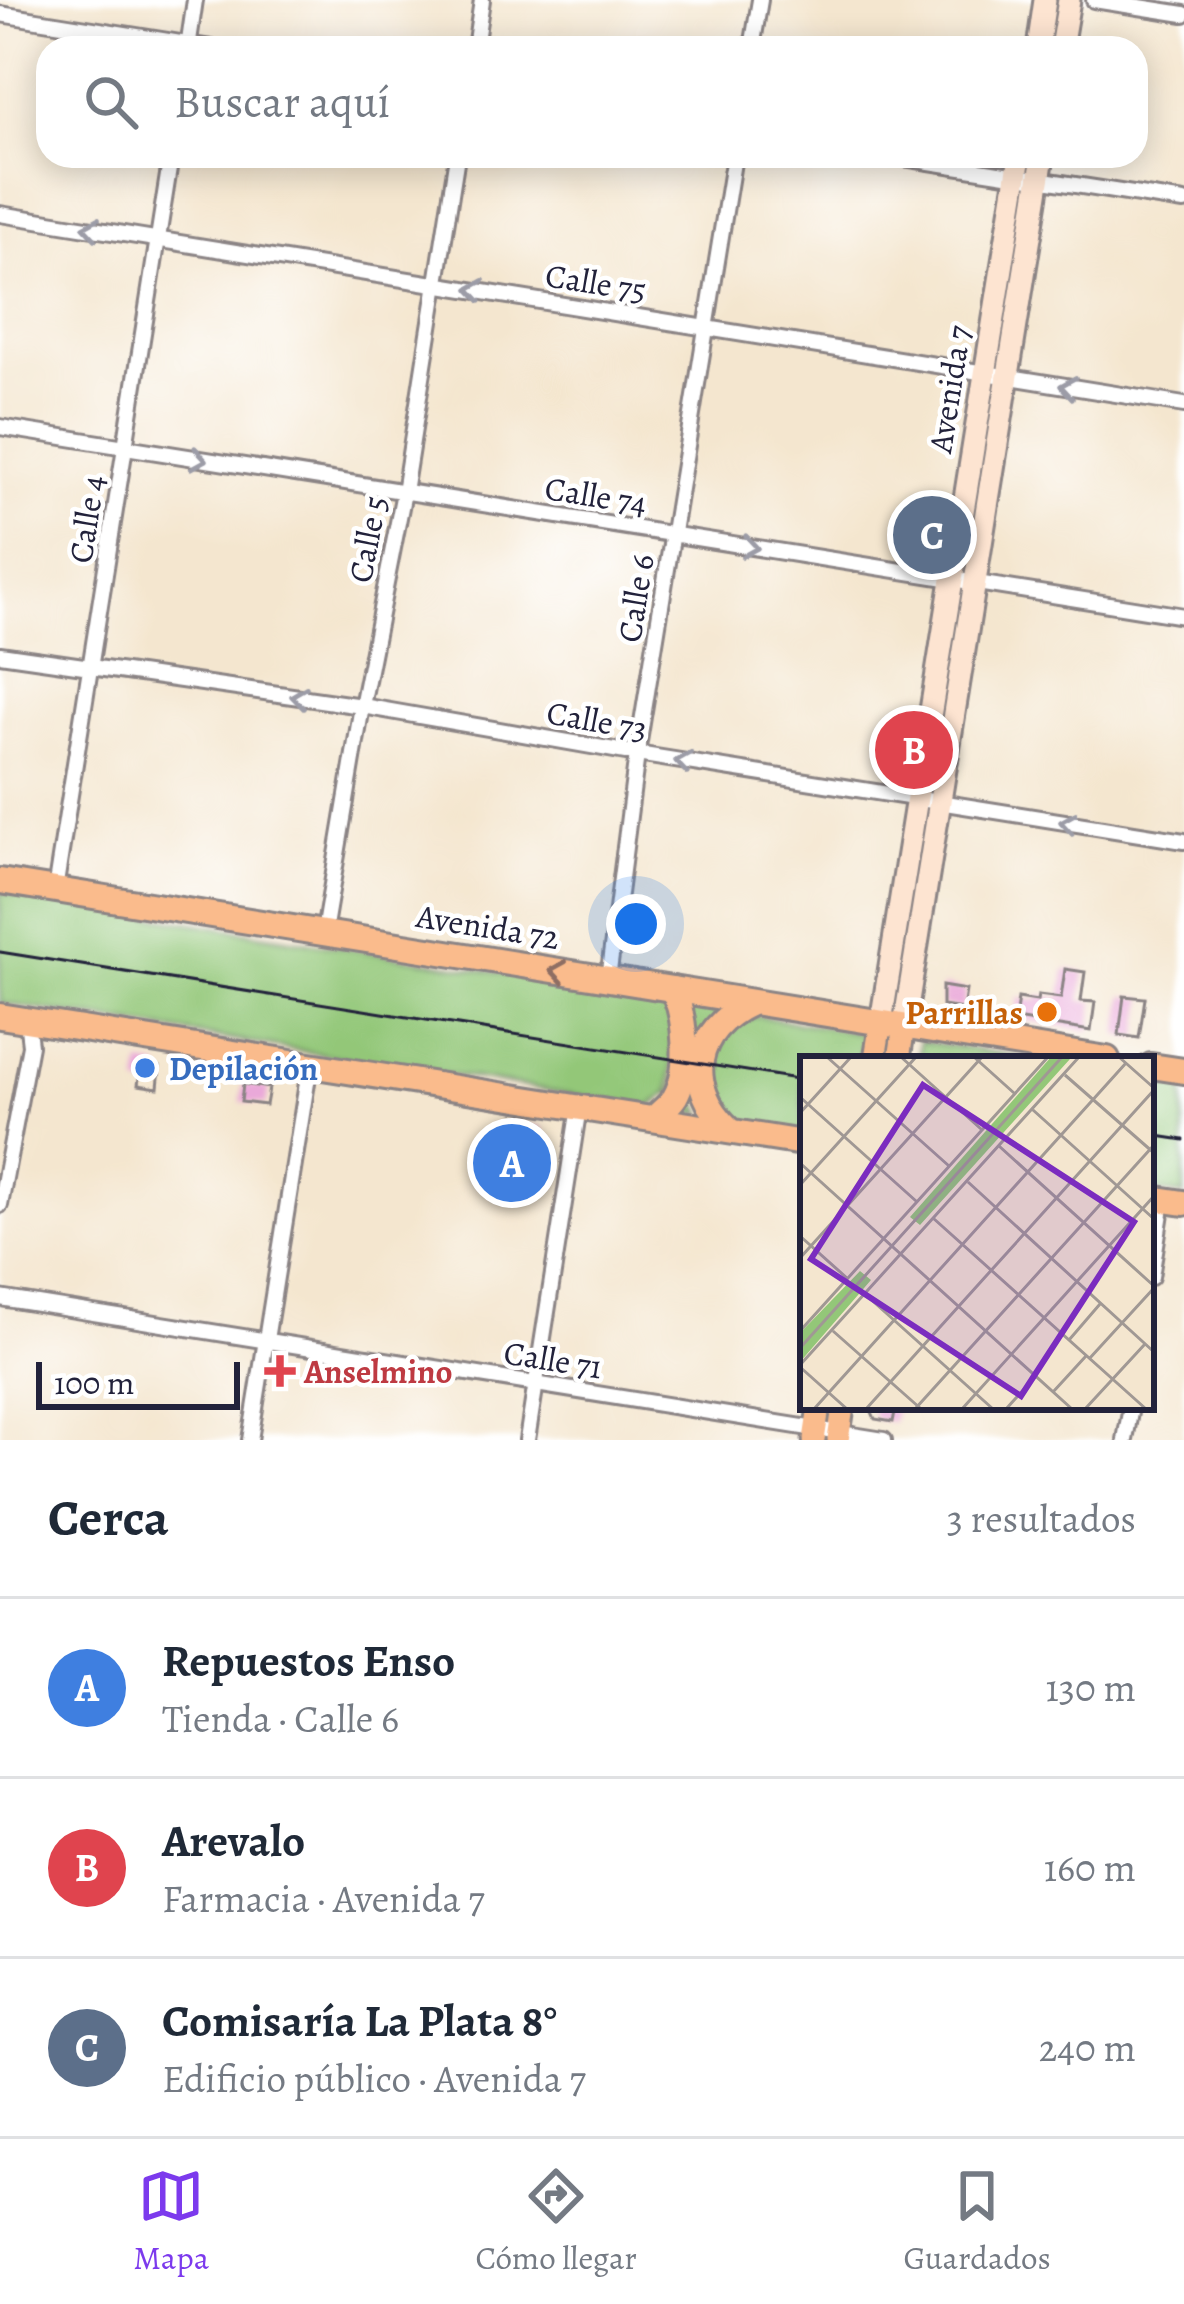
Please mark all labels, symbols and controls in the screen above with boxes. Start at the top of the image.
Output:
search box [36,36,1148,168]
icon: search [78,69,144,135]
text: Buscar aquí [174,71,390,133]
one-way arrow [81,217,101,242]
street label: Calle 75 [542,252,650,313]
one-way arrow [467,278,486,304]
street label: Avenida 7 [917,322,982,457]
one-way arrow [1059,375,1079,400]
one-way arrow [189,445,208,471]
street label: Calle 74 [542,465,650,526]
street label: Calle 4 [57,472,116,566]
pin: C [893,490,971,580]
street label: Calle 5 [337,492,398,586]
one-way arrow [739,533,759,558]
street label: Calle 6 [606,551,665,645]
one-way arrow [289,685,308,711]
street label: Calle 73 [543,690,651,751]
pin: B [875,705,953,795]
one-way arrow [673,750,693,775]
one-way arrow [1059,811,1079,836]
street label: Avenida 72 [412,893,563,960]
your location [606,894,666,954]
one-way arrow [548,959,567,985]
place label: Parrillas [905,990,1023,1035]
marker: Parrillas [1034,999,1060,1025]
place label: Depilación [169,1046,318,1091]
marker: Depilación [132,1055,158,1081]
inset map [800,1056,1154,1410]
pin: A [473,1118,551,1208]
street label: Calle 71 [501,1330,605,1389]
place label: Anselmino [303,1349,453,1394]
scale bar [36,1356,240,1409]
marker: Anselmino [267,1358,293,1384]
text: 100 m [54,1360,134,1405]
text: Cerca [48,1483,169,1553]
text: 3 resultados [947,1492,1136,1545]
text: Repuestos Enso [162,1630,455,1692]
text: A [75,1661,99,1714]
text: 130 m [1045,1661,1136,1714]
text: Tienda · Calle 6 [162,1692,399,1745]
text: Arevalo [162,1810,305,1872]
text: B [75,1841,99,1894]
text: 160 m [1044,1841,1136,1894]
text: Farmacia · Avenida 7 [162,1872,485,1925]
text: Comisaría La Plata 8° [162,1990,557,2052]
text: C [75,2021,99,2074]
text: 240 m [1039,2021,1136,2074]
text: Edificio público · Avenida 7 [162,2052,586,2105]
tab: Mapa [133,2163,209,2280]
tab: Cómo llegar [475,2163,637,2280]
tab: Guardados [903,2163,1051,2280]

